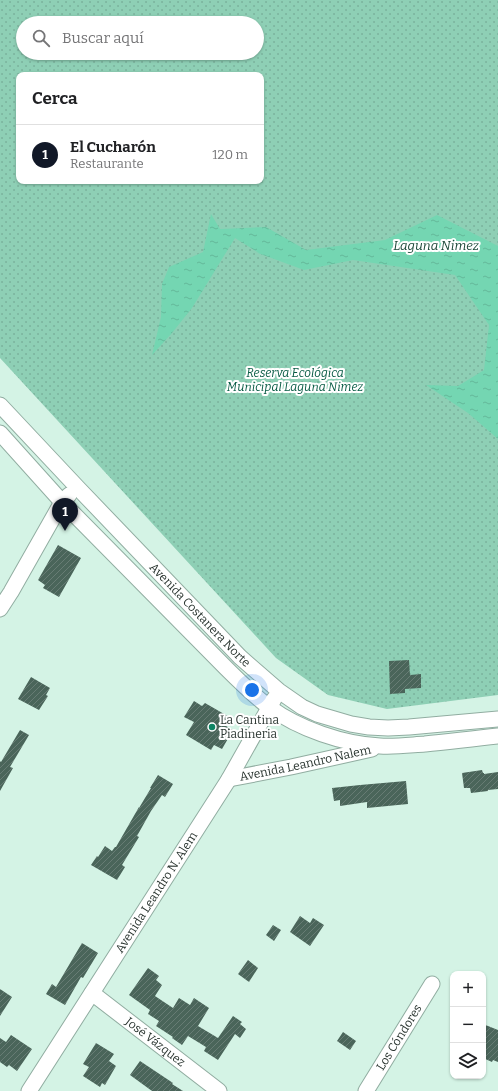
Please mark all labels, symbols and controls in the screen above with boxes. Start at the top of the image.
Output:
search box [16,16,264,60]
icon: search [30,27,52,49]
text: Buscar aquí [62,29,144,47]
text: Cerca [32,88,77,109]
text: El Cucharón [70,138,156,156]
text: 1 [42,147,48,162]
text: 120 m [212,147,248,162]
text: Restaurante [70,156,144,171]
water label: Laguna Nimez [393,238,479,253]
park label: Reserva Ecológica Municipal Laguna Nimez [227,366,363,394]
pin: 1 [52,498,78,531]
street label: Avenida Costanera Norte [147,560,253,670]
your location [242,680,262,700]
place label: La Cantina Piadineria [220,713,280,741]
marker: La Cantina Piadineria [207,722,217,732]
street label: Avenida Leandro Nalem [239,742,373,784]
street label: Avenida Leandro N. Alem [112,829,201,955]
map controls [450,971,486,1079]
button: + [450,971,486,1007]
street label: Los Cóndores [373,1002,425,1073]
button: − [450,1007,486,1043]
street label: José Vázquez [122,1014,188,1070]
button: layers [450,1043,486,1079]

